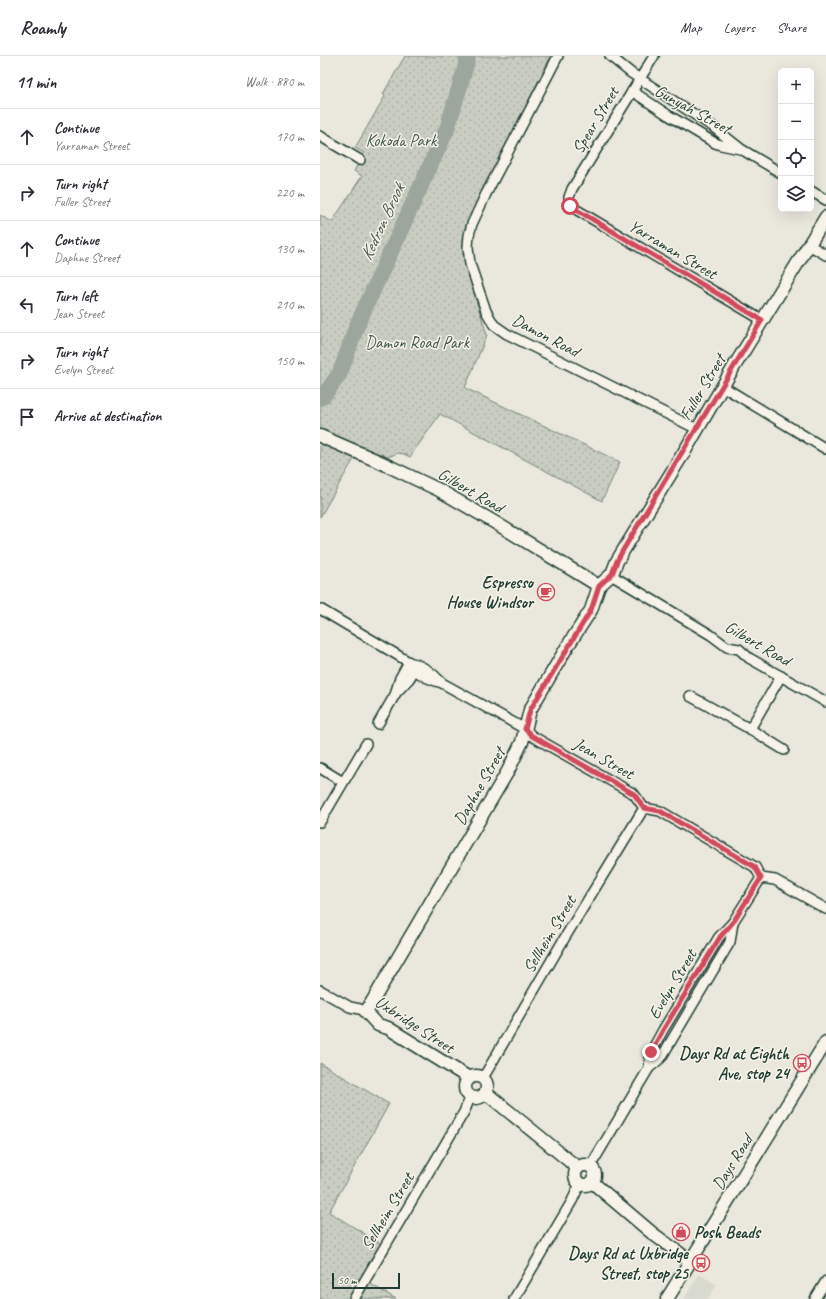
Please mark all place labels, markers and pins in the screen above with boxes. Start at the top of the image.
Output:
place label: Espresso House Windsor [447,572,535,613]
cafe icon: Espresso House Windsor [536,582,556,602]
place label: Days Rd at Eighth Ave, stop 24 [679,1043,791,1084]
bus stop icon: Days Rd at Eighth Ave, stop 24 [792,1053,812,1073]
shop icon: Posh Beads [671,1222,691,1242]
place label: Posh Beads [694,1222,762,1243]
place label: Days Rd at Uxbridge Street, stop 25 [568,1243,690,1284]
bus stop icon: Days Rd at Uxbridge Street, stop 25 [691,1253,711,1273]

